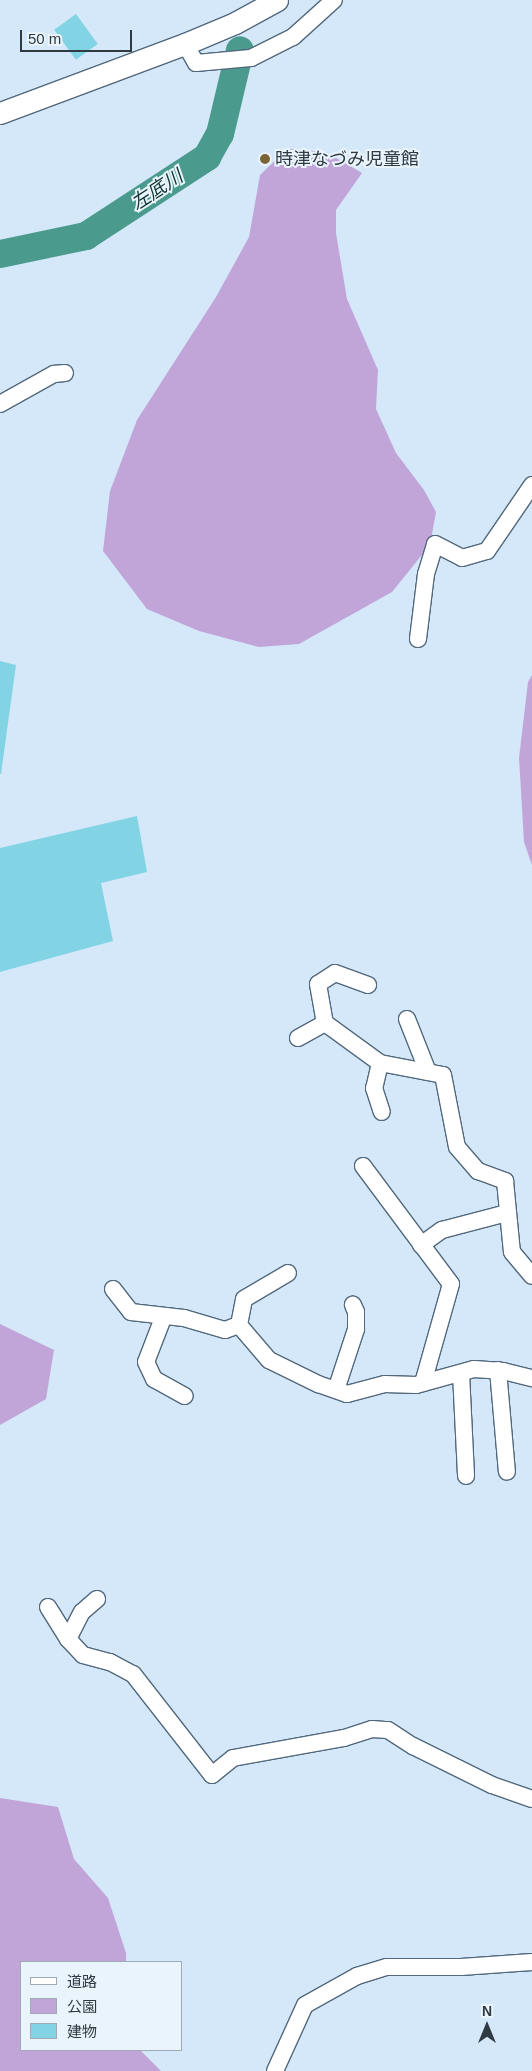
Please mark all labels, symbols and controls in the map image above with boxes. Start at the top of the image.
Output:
scale bar [22,20,135,52]
text: 50 m [28,30,61,47]
place label: 時津なづみ児童館 [275,148,419,170]
marker: 時津なづみ児童館 [259,153,271,165]
water label: 左底川 [127,165,187,215]
legend [20,1961,182,2051]
text: 道路 [67,1973,97,1990]
text: 公園 [67,1998,97,2015]
north arrow [462,2001,512,2051]
text: N [482,2003,492,2019]
text: 建物 [67,2023,97,2040]

